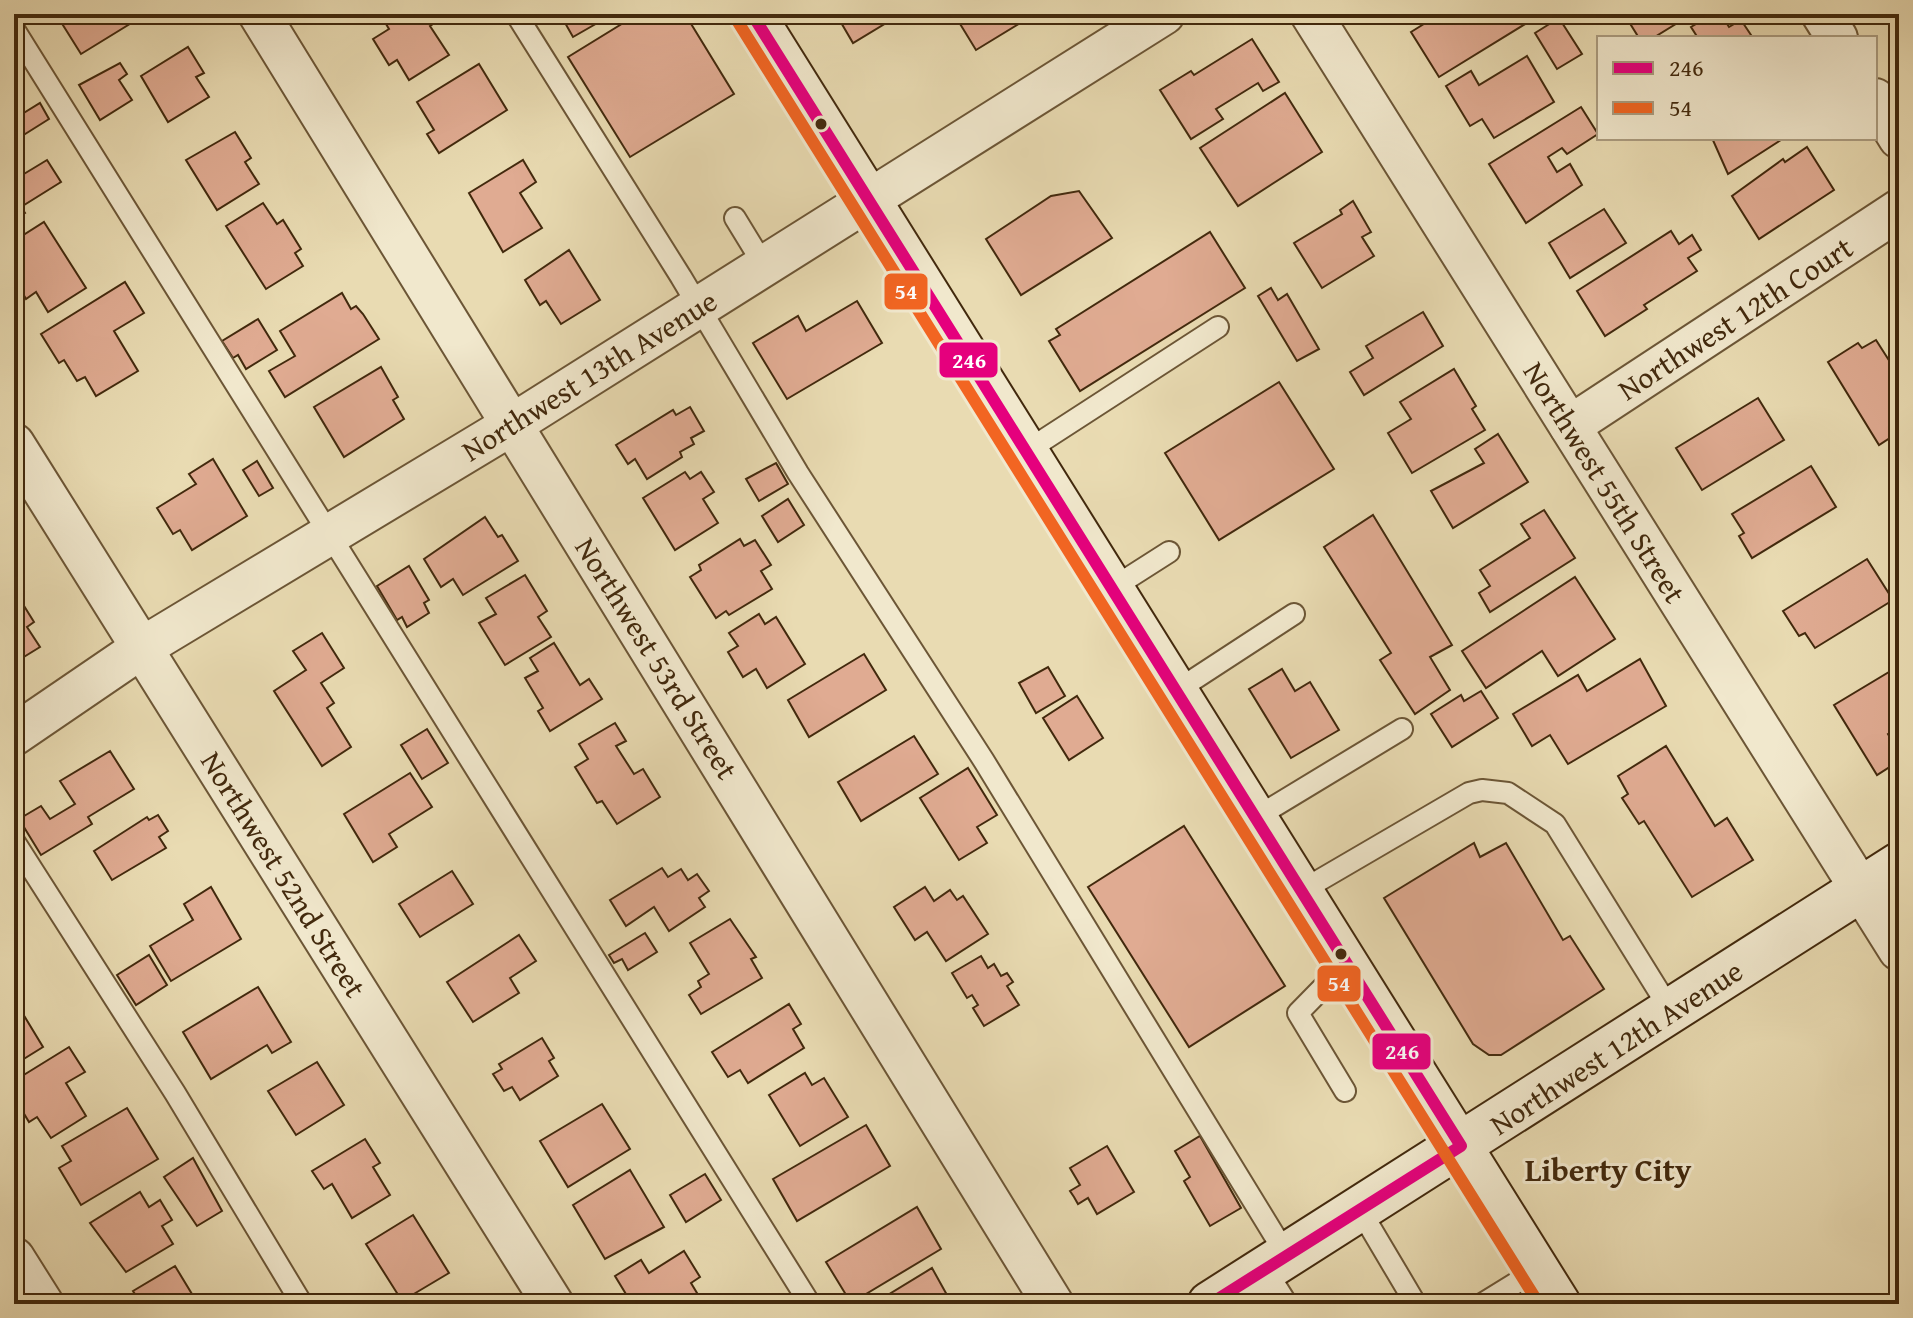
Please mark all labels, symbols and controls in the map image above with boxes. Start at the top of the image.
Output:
legend [1597,36,1877,140]
text: 246 [1669,50,1704,85]
text: 54 [1669,90,1692,125]
unlabelled marker [813,116,829,132]
street label: Northwest 12th Court [1609,225,1862,411]
line badge: 54 [883,272,929,311]
text: 54 [895,275,917,307]
street label: Northwest 13th Avenue [453,279,725,471]
line badge: 246 [938,341,999,379]
text: 246 [952,344,986,376]
street label: Northwest 55th Street [1513,353,1697,612]
street label: Northwest 53rd Street [565,528,750,788]
street label: Northwest 52nd Street [190,742,378,1006]
unlabelled marker [1333,946,1349,962]
street label: Northwest 12th Avenue [1481,949,1751,1145]
line badge: 54 [1316,964,1362,1003]
text: 54 [1328,967,1350,999]
line badge: 246 [1371,1032,1432,1071]
text: 246 [1385,1035,1419,1067]
district label: Liberty City [1525,1146,1692,1193]

